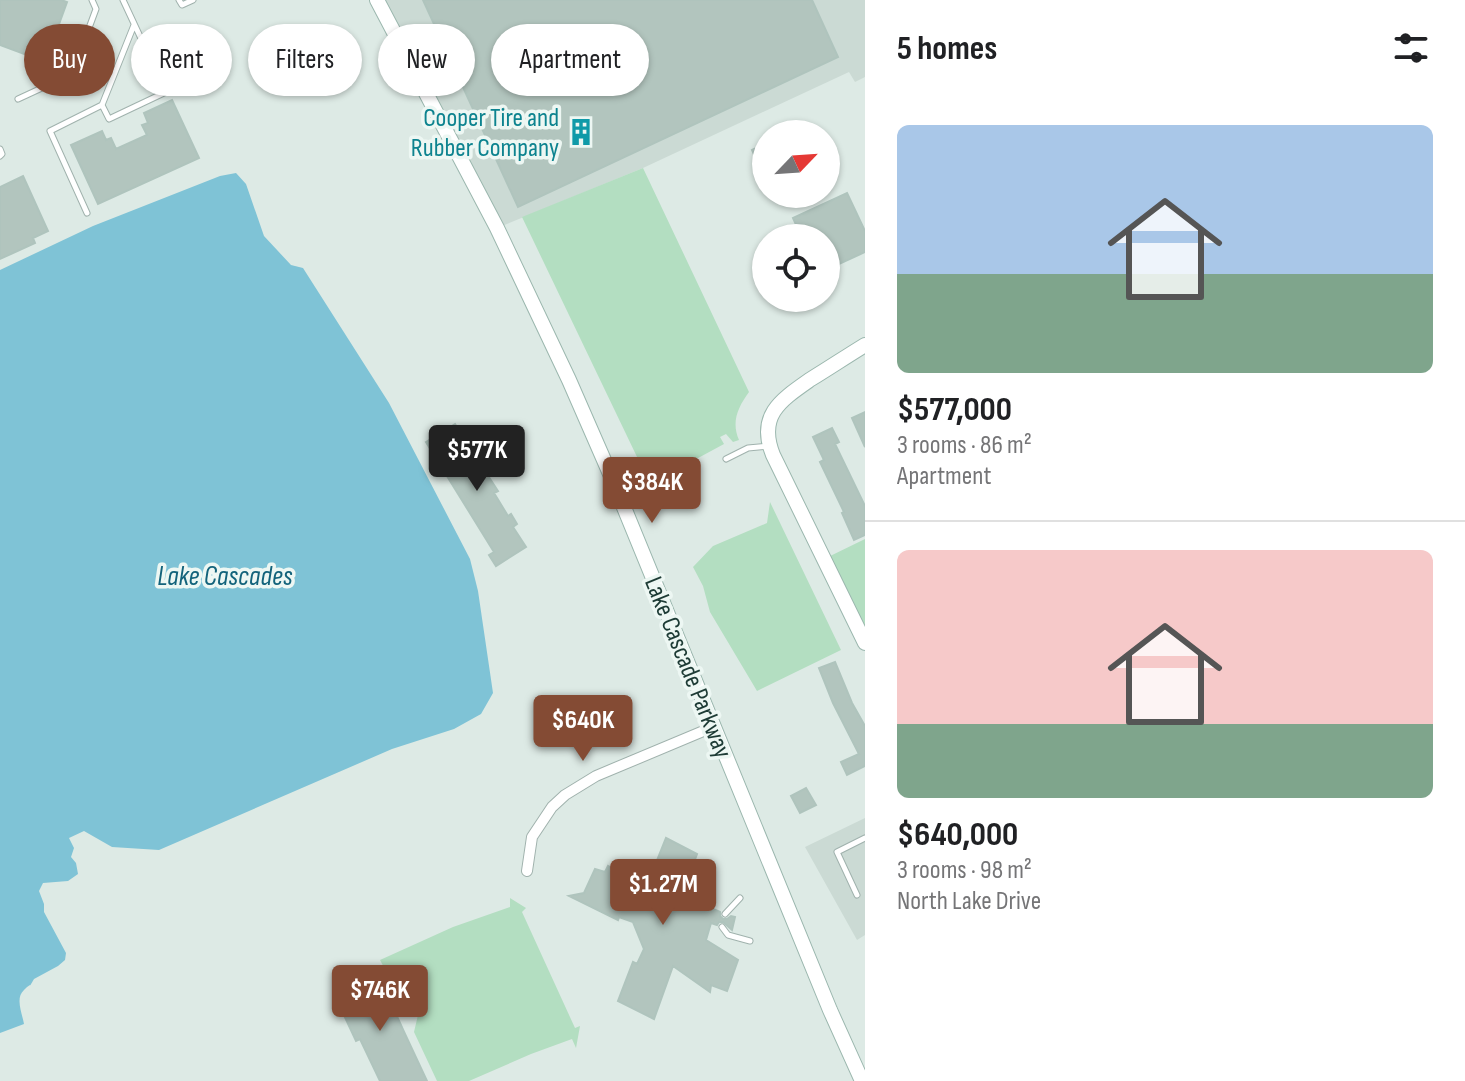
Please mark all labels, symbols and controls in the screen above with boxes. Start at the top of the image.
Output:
chip: Buy [24,24,115,96]
chip: Rent [131,24,232,96]
chip: Filters [248,24,362,96]
chip: New [378,24,475,96]
chip: Apartment [491,24,649,96]
icon: filters [1389,26,1433,70]
text: 5 homes [897,28,997,69]
place label: Cooper Tire and Rubber Company [411,103,559,164]
building icon: Cooper Tire and Rubber Company [566,117,596,147]
north arrow [752,120,840,208]
map controls [752,120,840,312]
icon: home [1093,177,1237,321]
button: locate [752,224,840,312]
text: $577,000 [897,389,1012,430]
pin: $577K [421,425,533,493]
text: 3 rooms · 86 m² [897,430,1032,461]
text: $577K [447,435,507,466]
pin: $384K [596,457,708,525]
text: Apartment [897,461,991,492]
text: $384K [621,467,683,498]
water label: Lake Cascades [157,560,293,593]
street label: Lake Cascade Parkway [637,572,738,763]
icon: home [1093,602,1237,746]
pin: $640K [527,695,639,763]
text: $640K [551,705,615,736]
text: $640,000 [897,814,1018,855]
text: 3 rooms · 98 m² [897,855,1032,886]
pin: $1.27M [598,859,728,927]
text: $1.27M [628,869,698,900]
text: North Lake Drive [897,886,1041,917]
pin: $746K [324,965,436,1033]
text: $746K [350,975,410,1006]

